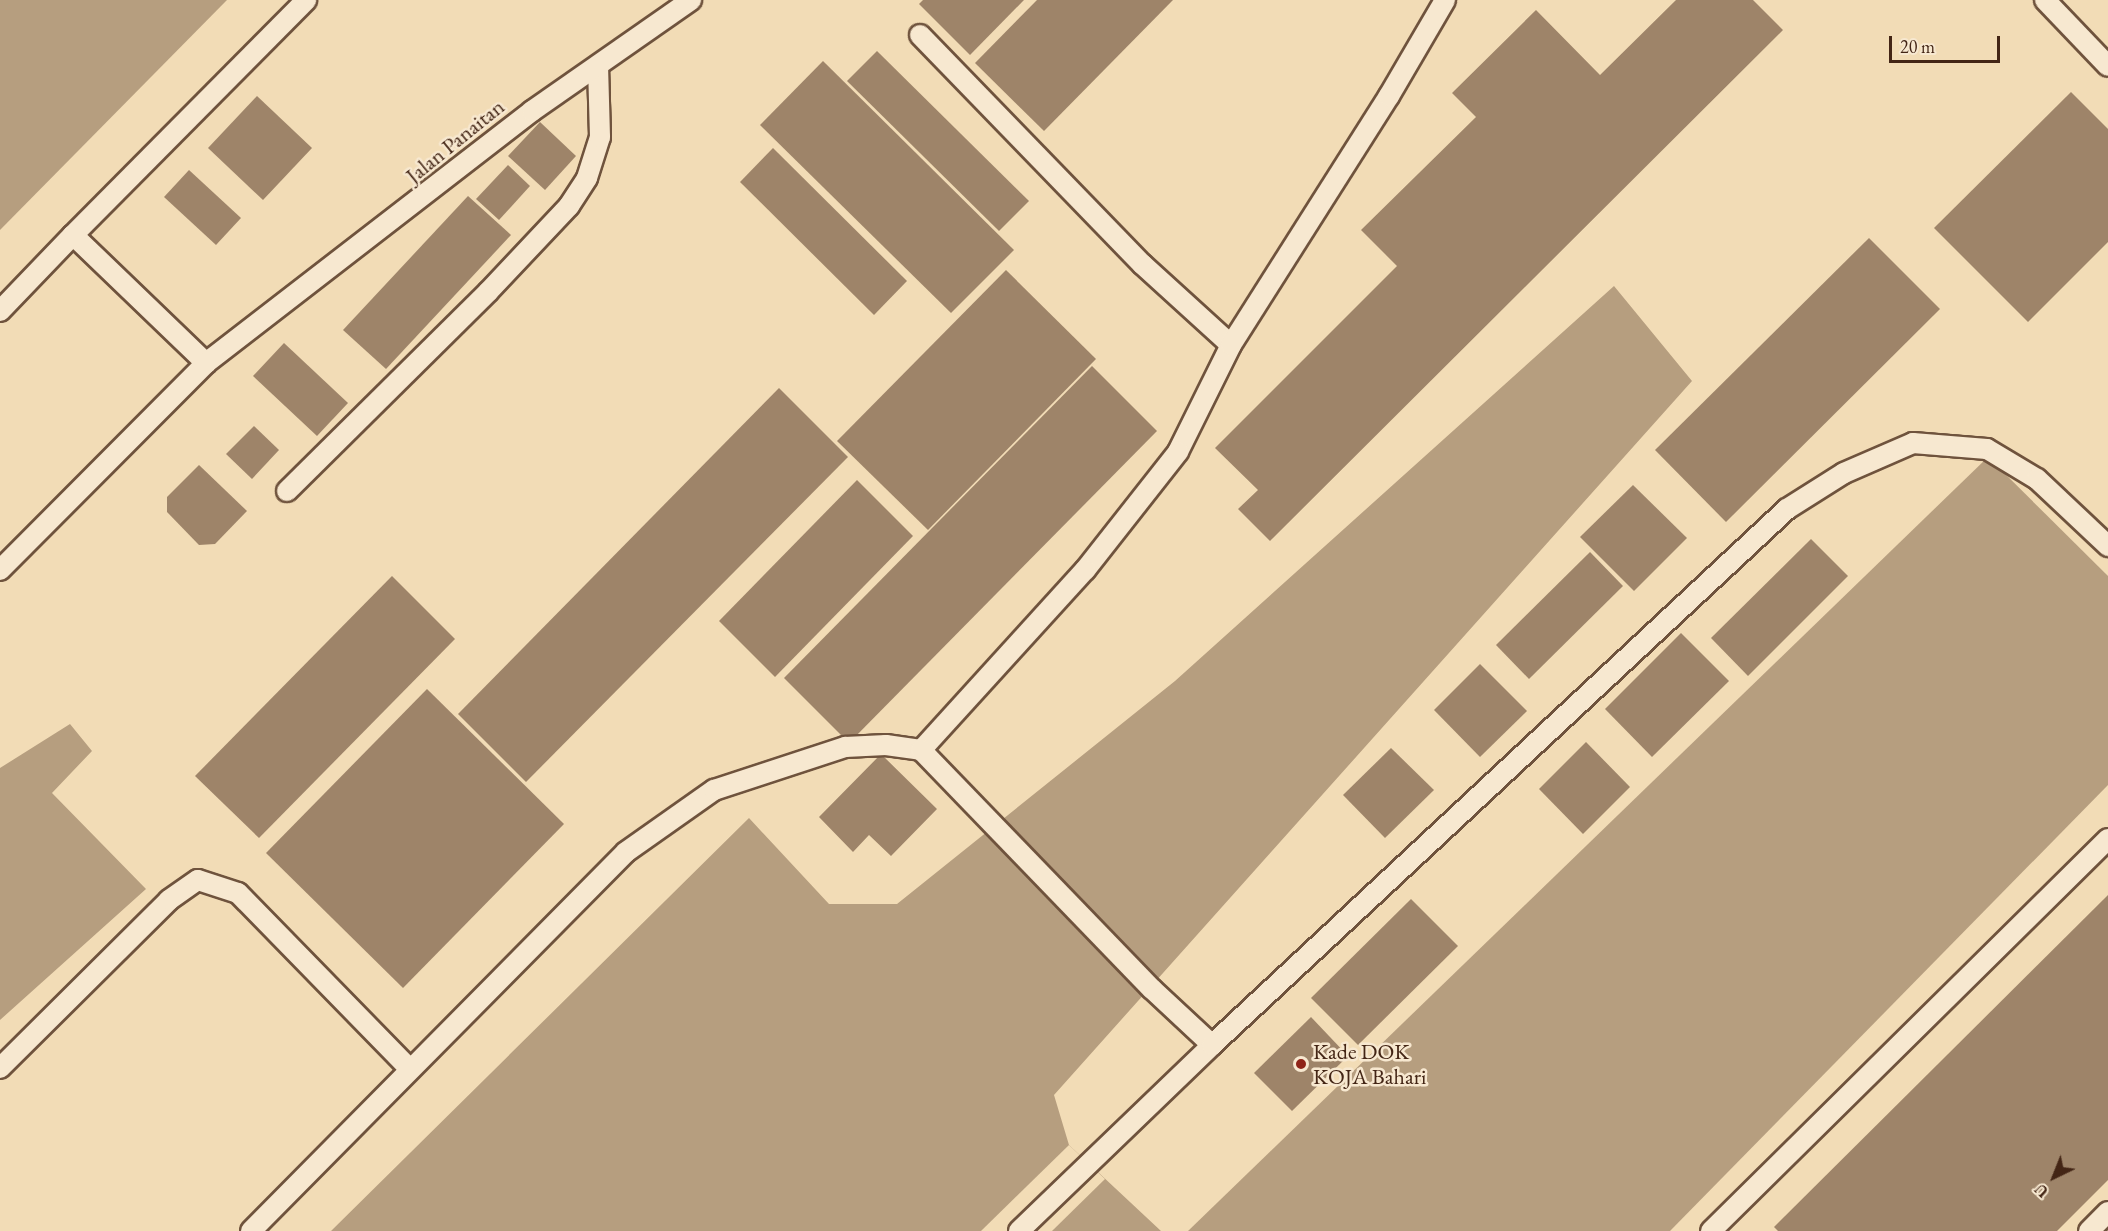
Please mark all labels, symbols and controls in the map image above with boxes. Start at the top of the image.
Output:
scale bar [1892,24,2003,62]
text: 20 m [1900,35,1935,58]
street label: Jalan Panaitan [400,93,510,189]
place label: Kade DOK KOJA Bahari [1313,1038,1426,1090]
marker: Kade DOK KOJA Bahari [1294,1057,1308,1071]
north arrow [2024,1147,2084,1207]
text: U [2030,1179,2053,1202]

